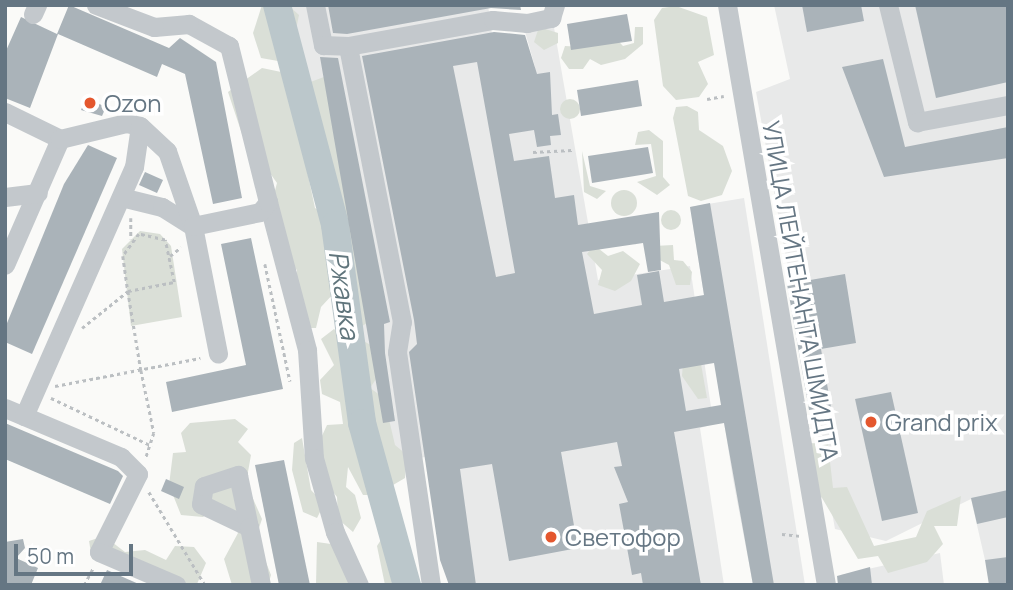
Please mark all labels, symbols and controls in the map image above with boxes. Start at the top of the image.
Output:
place label: Ozon [104,89,162,117]
marker: Ozon [82,95,98,111]
street label: УЛИЦА ЛЕЙТЕНАНТА ШМИДТА [757,118,845,464]
water label: Ржавка [322,249,366,341]
place label: Grand prix [885,408,998,436]
marker: Grand prix [863,414,879,430]
place label: Светофор [565,523,681,551]
marker: Светофор [543,529,559,545]
scale bar [18,530,136,574]
text: 50 m [27,542,74,570]

